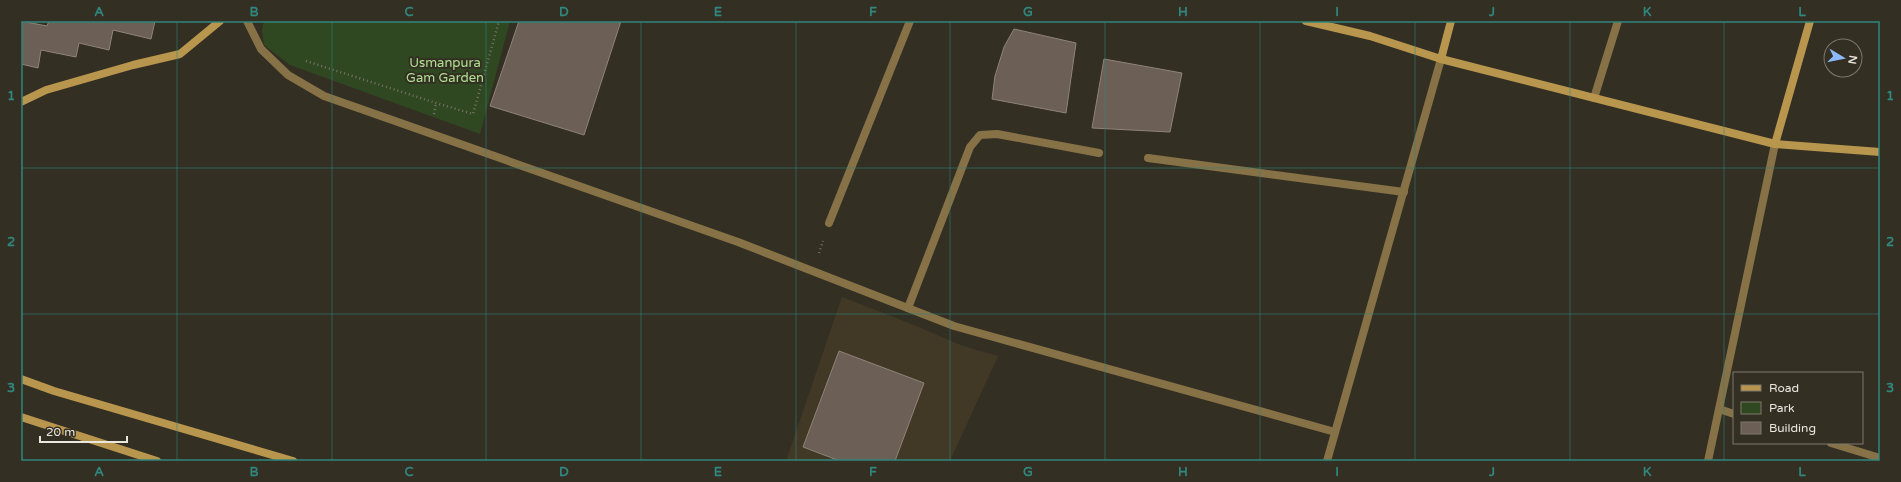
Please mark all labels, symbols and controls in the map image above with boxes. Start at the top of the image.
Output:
text: A [94,4,104,20]
text: B [249,4,259,20]
text: C [404,4,414,20]
text: D [559,4,569,20]
text: E [714,4,722,20]
text: F [869,4,877,20]
text: G [1023,4,1033,20]
text: H [1178,4,1188,20]
text: I [1335,4,1339,20]
text: J [1488,4,1495,20]
text: K [1643,4,1652,20]
text: L [1798,4,1806,20]
north arrow [1823,38,1863,78]
text: N [1845,54,1860,65]
park label: Usmanpura Gam Garden [406,55,484,86]
text: 1 [7,88,15,104]
text: 1 [1886,88,1894,104]
text: 2 [7,234,15,250]
text: 2 [1886,234,1894,250]
legend [1733,372,1863,444]
text: 3 [7,380,15,396]
text: 3 [1886,380,1894,396]
text: Road [1769,381,1799,395]
text: Park [1769,401,1795,415]
scale bar [40,418,127,444]
text: Building [1769,421,1816,435]
text: 20 m [46,425,75,439]
text: A [94,464,104,480]
text: B [249,464,259,480]
text: C [404,464,414,480]
text: D [559,464,569,480]
text: E [714,464,722,480]
text: F [869,464,877,480]
text: G [1023,464,1033,480]
text: H [1178,464,1188,480]
text: I [1335,464,1339,480]
text: J [1488,464,1495,480]
text: K [1643,464,1652,480]
text: L [1798,464,1806,480]

